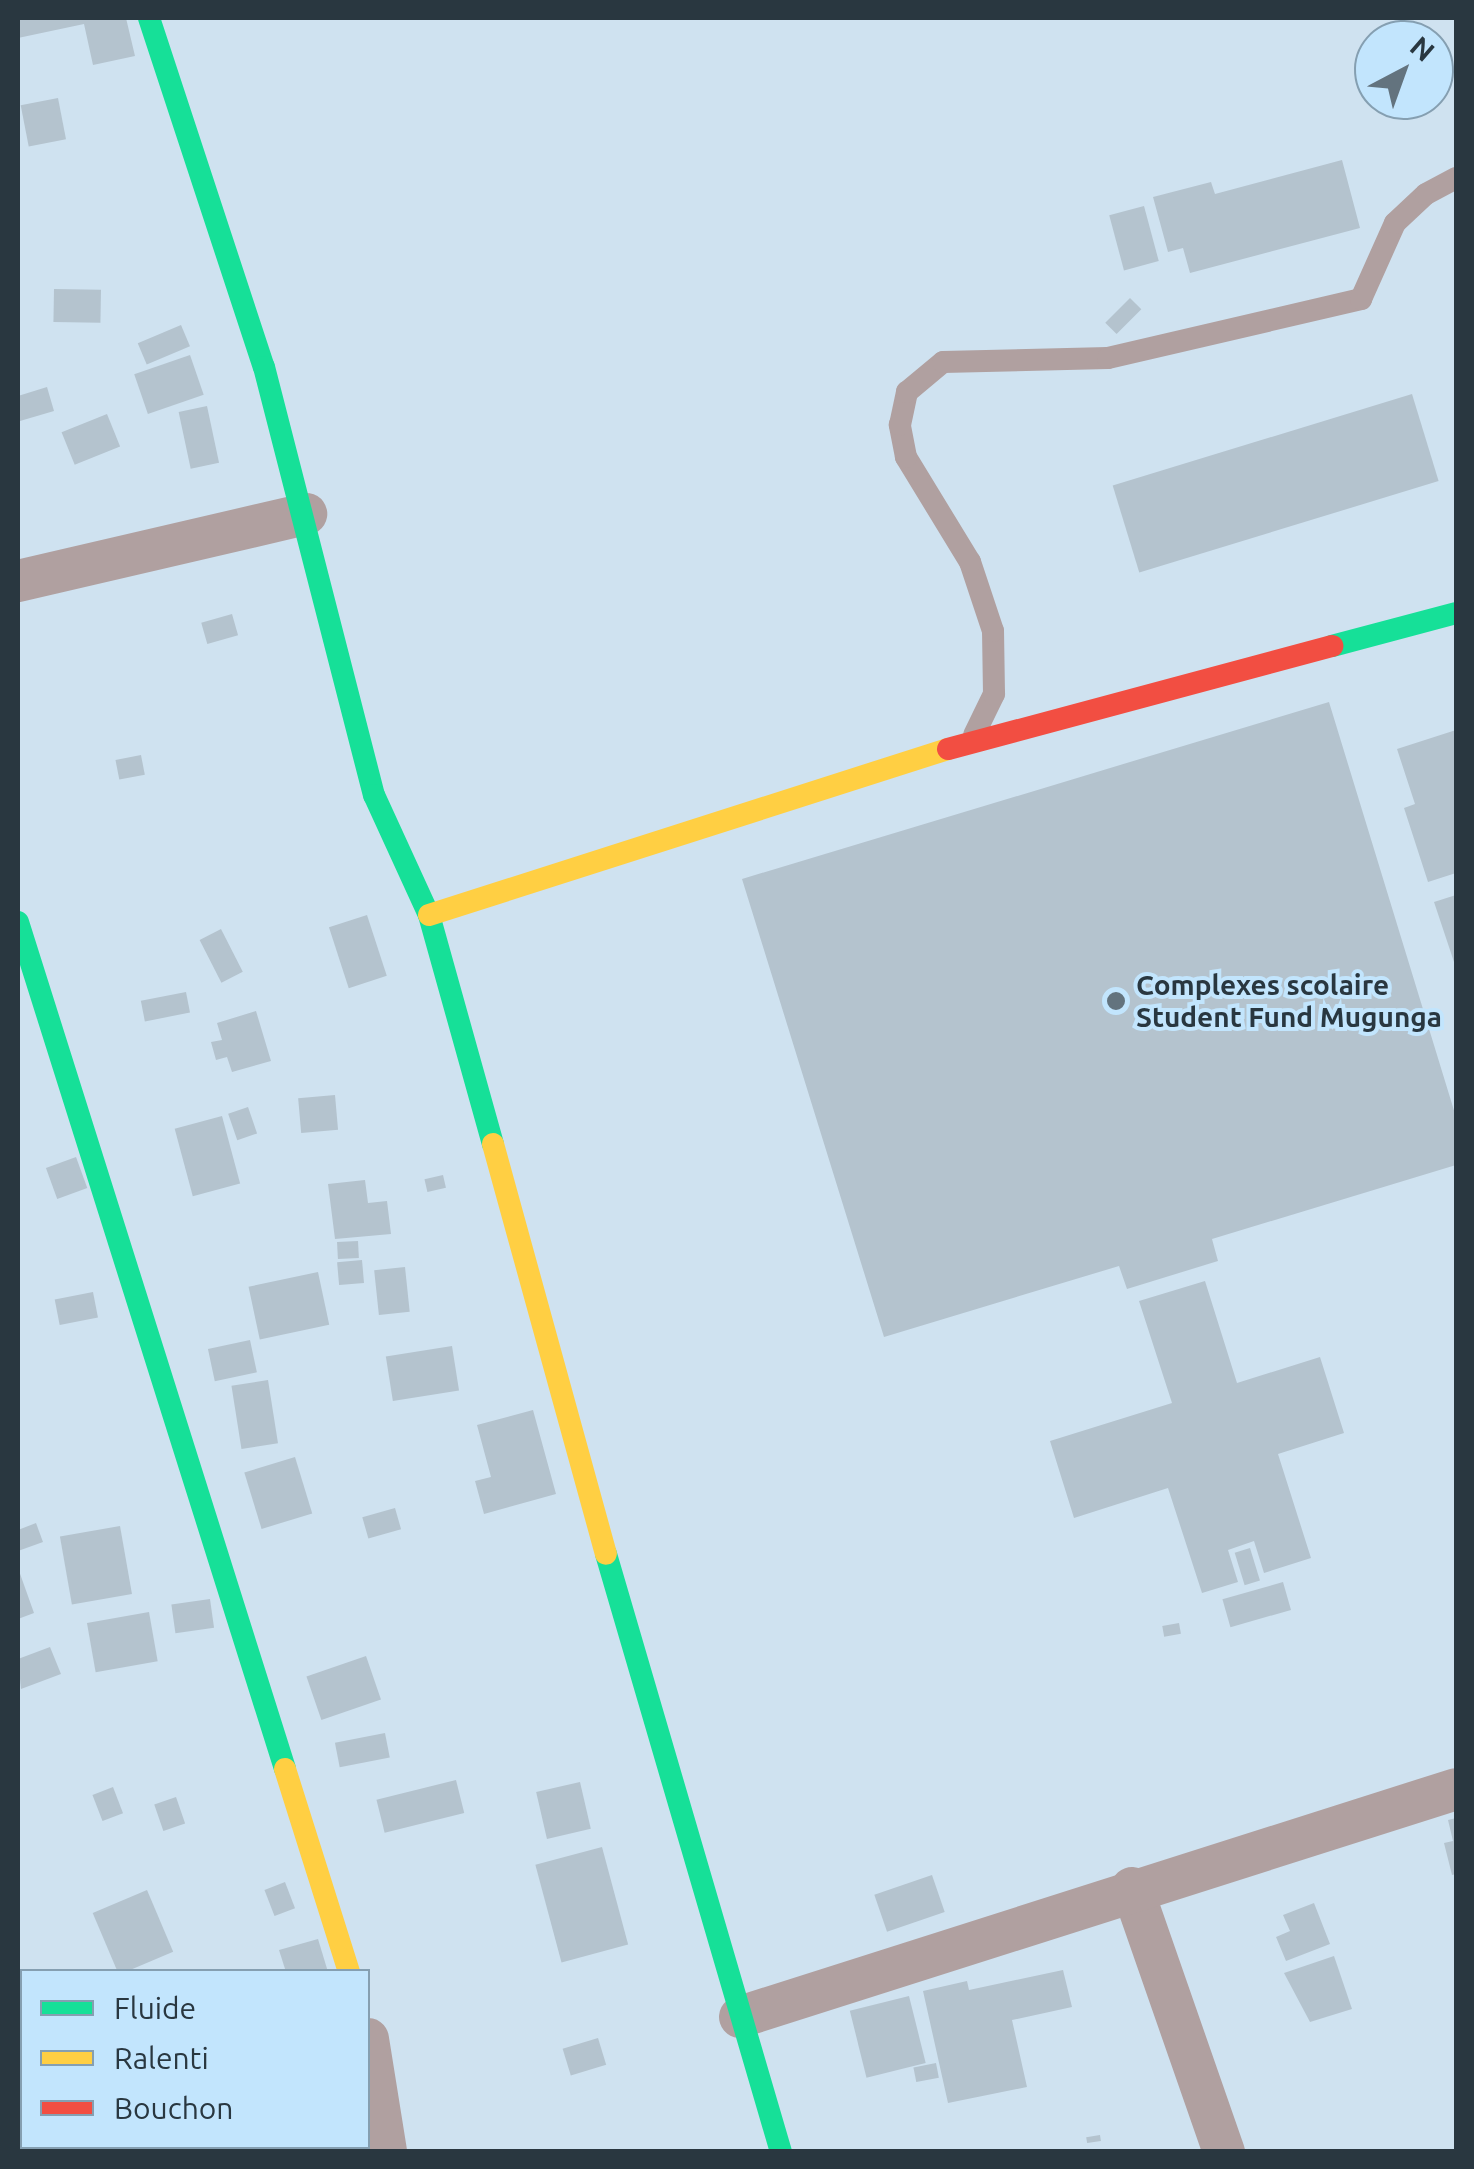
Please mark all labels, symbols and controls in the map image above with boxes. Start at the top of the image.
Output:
north arrow [1354,20,1454,120]
text: N [1405,30,1441,67]
place label: Complexes scolaire Student Fund Mugunga [1136,968,1442,1034]
marker: Complexes scolaire Student Fund Mugunga [1105,990,1127,1012]
legend [20,1969,370,2149]
text: Fluide [114,1991,196,2025]
text: Ralenti [114,2041,209,2075]
text: Bouchon [114,2091,234,2125]

